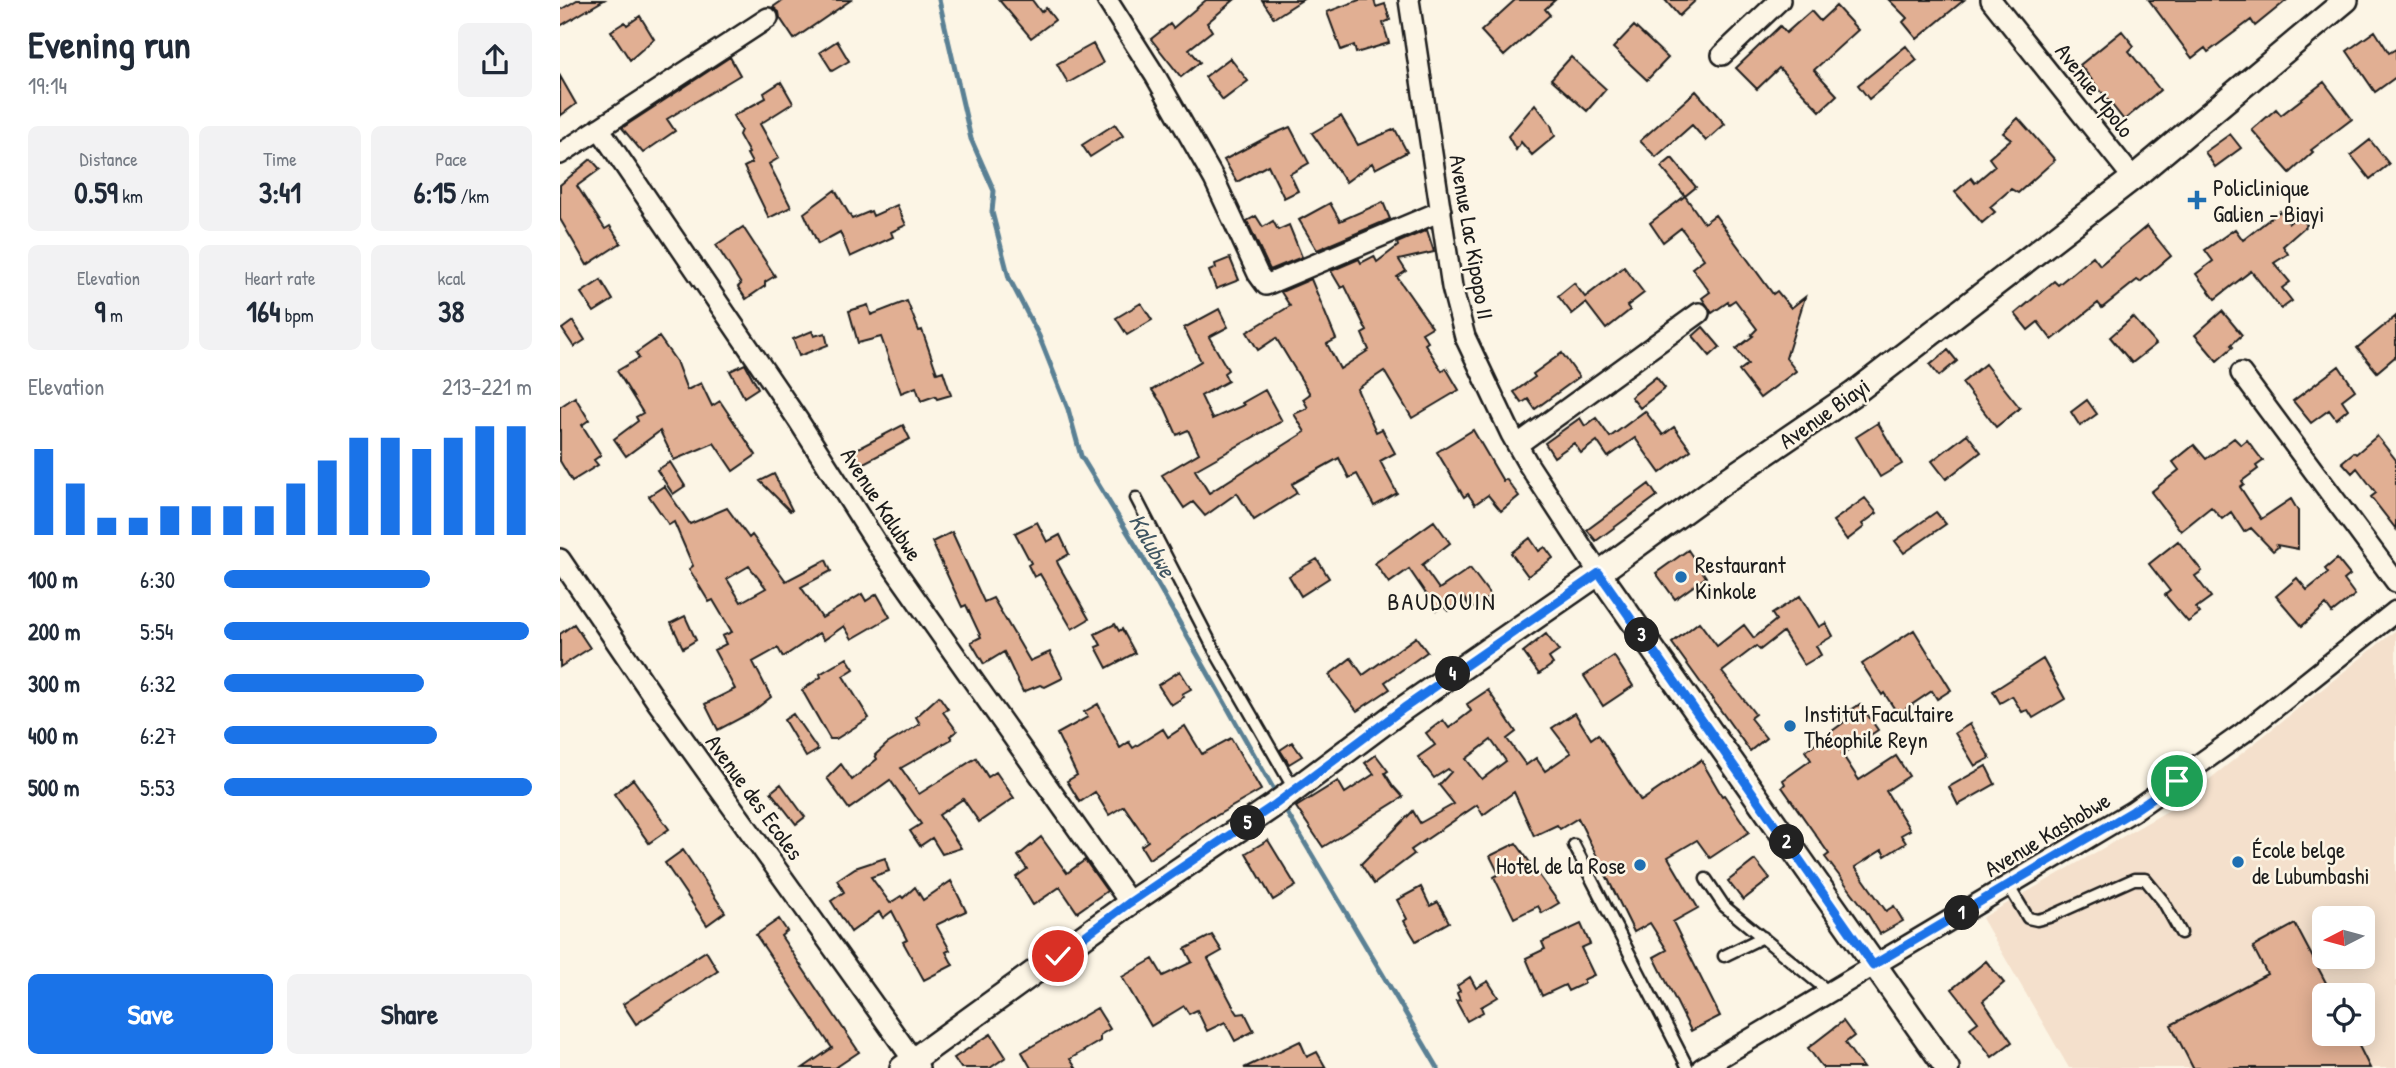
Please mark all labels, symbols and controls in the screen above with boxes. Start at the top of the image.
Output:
text: Evening run [28,18,191,70]
button: share [458,23,532,97]
street label: Avenue Mpolo [2048,36,2142,144]
text: 19:14 [28,70,67,101]
text: Distance [80,146,138,172]
text: Time [263,146,297,172]
text: Pace [436,146,467,172]
street label: Avenue Lac Kipopo II [1442,152,1502,322]
text: 0.59 [74,172,118,212]
text: 3:41 [259,172,301,212]
text: 6:15 [413,172,456,212]
place label: Policlinique Galien - Biayi [2213,172,2324,229]
text: km [118,183,143,209]
text: /km [456,183,489,209]
marker: Policlinique Galien - Biayi [2187,190,2207,210]
text: Elevation [77,265,140,291]
text: Heart rate [245,265,315,291]
text: kcal [437,265,465,291]
text: 9 [95,291,106,331]
text: 164 [246,291,280,331]
text: 38 [438,291,465,331]
text: m [106,302,123,328]
text: bpm [280,302,314,328]
street label: Avenue Biayi [1772,370,1876,456]
text: Elevation [28,371,104,402]
text: 213–221 m [442,371,532,402]
street label: Avenue Kalubwe [834,441,930,567]
water label: Kalubwe [1122,507,1185,584]
place label: Restaurant Kinkole [1695,549,1787,606]
text: 100 m [28,564,78,595]
text: 6:30 [140,564,175,595]
marker: Restaurant Kinkole [1673,569,1689,585]
district label: BAUDOUIN [1387,585,1497,617]
text: 200 m [28,616,80,647]
text: 5:54 [140,616,173,647]
pin: 3 [1624,618,1660,652]
text: 3 [1637,621,1646,647]
pin: 4 [1436,656,1470,692]
text: 4 [1449,660,1456,686]
text: 300 m [28,668,80,699]
text: 6:32 [140,668,176,699]
place label: Institut Facultaire Théophile Reyn [1804,698,1954,755]
marker: Institut Facultaire Théophile Reyn [1782,718,1798,734]
text: 400 m [28,720,78,751]
text: 6:27 [140,720,177,751]
street label: Avenue des Ecoles [699,728,811,866]
pin [2147,751,2207,811]
icon: arrive [2158,762,2196,800]
text: 500 m [28,772,79,803]
text: 5:53 [140,772,175,803]
street label: Avenue Kashobwe [1978,784,2116,884]
pin: 5 [1230,806,1266,840]
text: 5 [1243,809,1252,835]
pin: 2 [1770,824,1804,860]
text: 2 [1782,828,1791,854]
place label: École belge de Lubumbashi [2252,834,2370,891]
place label: Hotel de la Rose [1496,850,1626,881]
marker: École belge de Lubumbashi [2230,854,2246,870]
marker: Hotel de la Rose [1632,857,1648,873]
pin: 1 [1944,895,1980,930]
text: 1 [1958,899,1965,925]
north arrow [2312,906,2375,970]
map controls [2312,906,2375,1046]
pin [1028,926,1088,986]
icon: check [1039,937,1077,975]
button: Save [28,974,273,1054]
button: Share [287,974,532,1054]
button: locate [2312,983,2375,1046]

